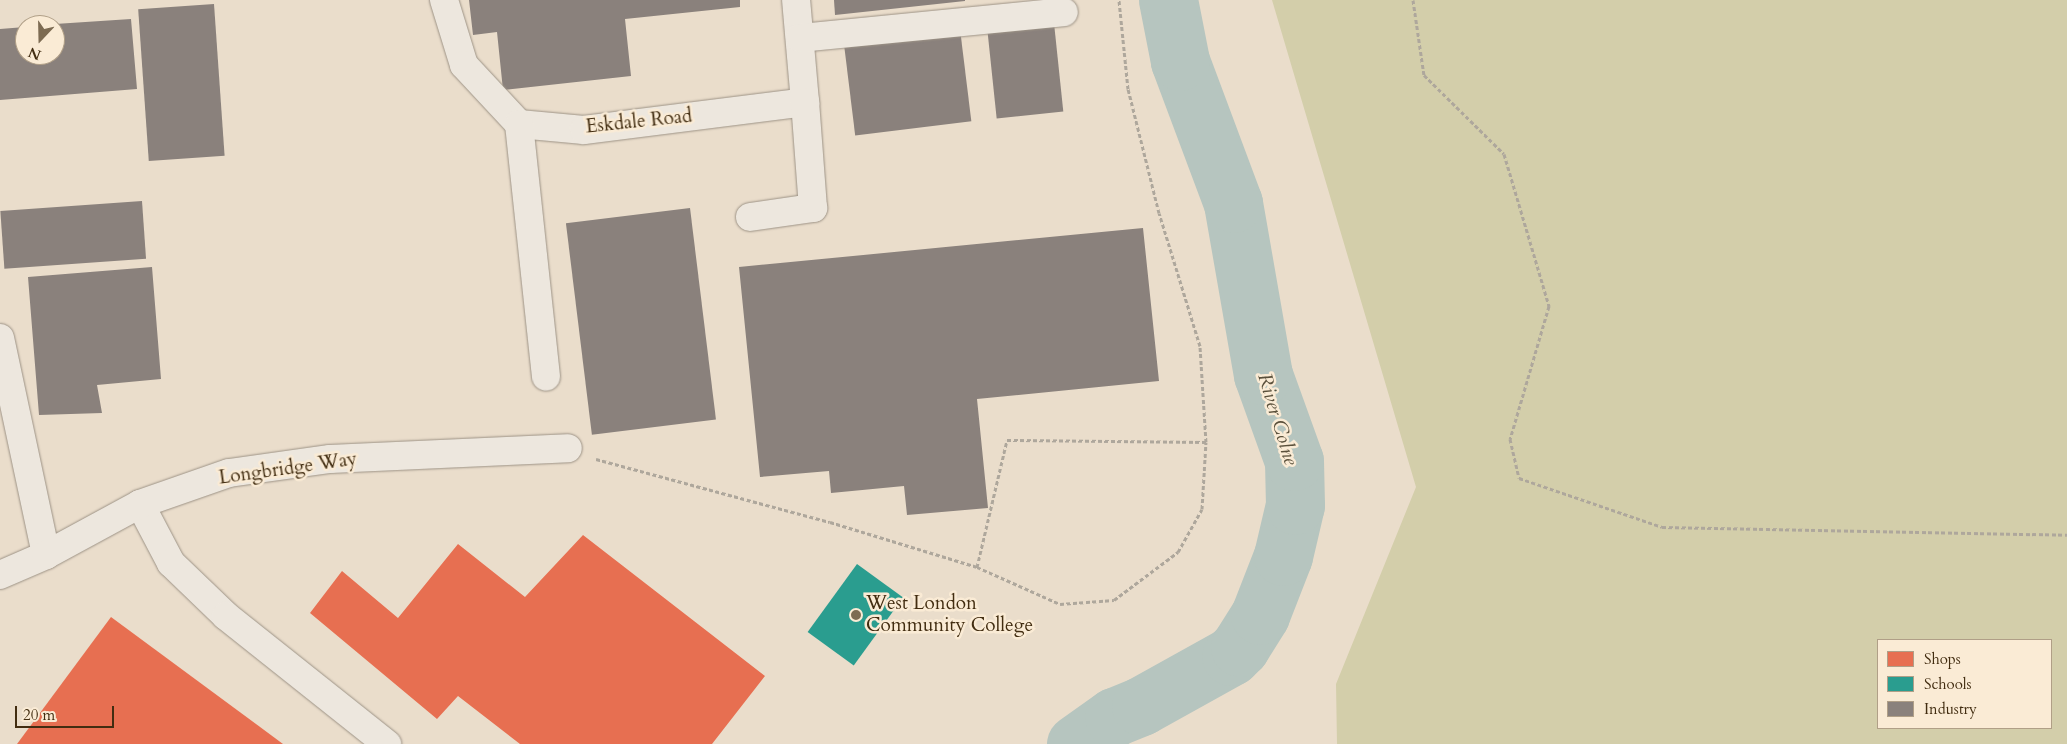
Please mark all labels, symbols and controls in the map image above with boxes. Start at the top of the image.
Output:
north arrow [15,15,65,65]
text: N [26,42,44,65]
street label: Eskdale Road [585,105,693,139]
water label: River Colne [1253,370,1303,468]
street label: Longbridge Way [217,448,359,490]
place label: West London Community College [866,593,1033,637]
marker: West London Community College [850,609,862,621]
legend [1877,639,2052,729]
text: Shops [1924,649,1961,669]
text: Schools [1924,674,1972,694]
scale bar [18,696,116,728]
text: Industry [1924,699,1977,719]
text: 20 m [23,705,55,725]

